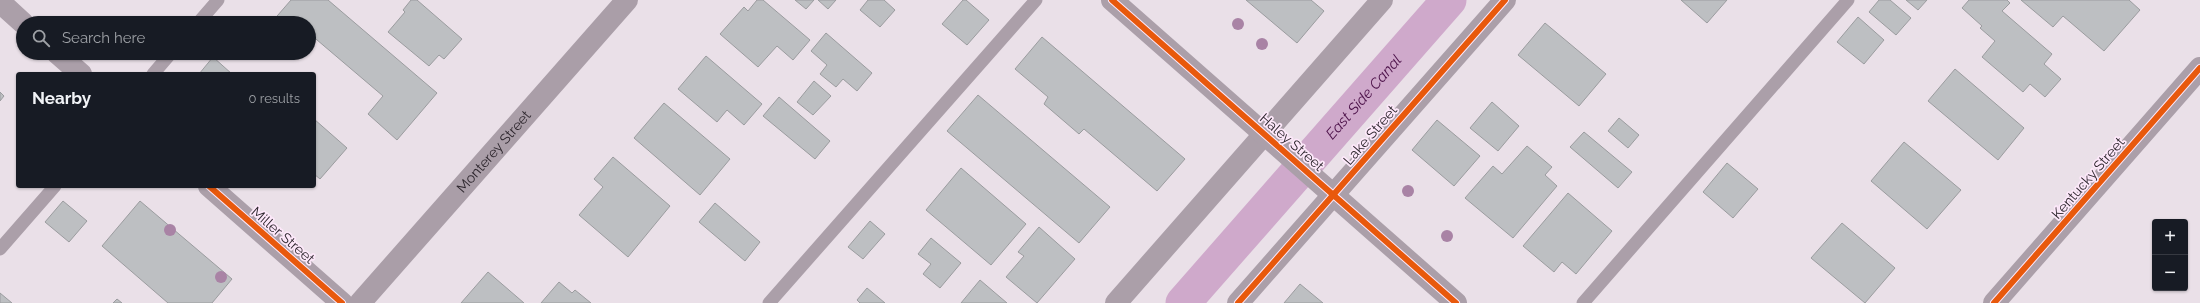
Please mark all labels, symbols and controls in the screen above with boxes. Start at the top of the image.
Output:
search box [16,16,316,60]
icon: search [30,27,52,49]
text: Search here [62,29,145,47]
water label: East Side Canal [1322,51,1406,143]
text: Nearby [32,88,91,108]
text: 0 results [249,91,300,106]
street label: Lake Street [1340,102,1400,168]
street label: Monterey Street [453,107,534,196]
street label: Haley Street [1257,110,1327,174]
street label: Kentucky Street [2048,134,2128,222]
street label: Miller Street [248,203,318,267]
map controls [2152,219,2188,291]
button: + [2152,219,2188,255]
button: − [2152,255,2188,291]

